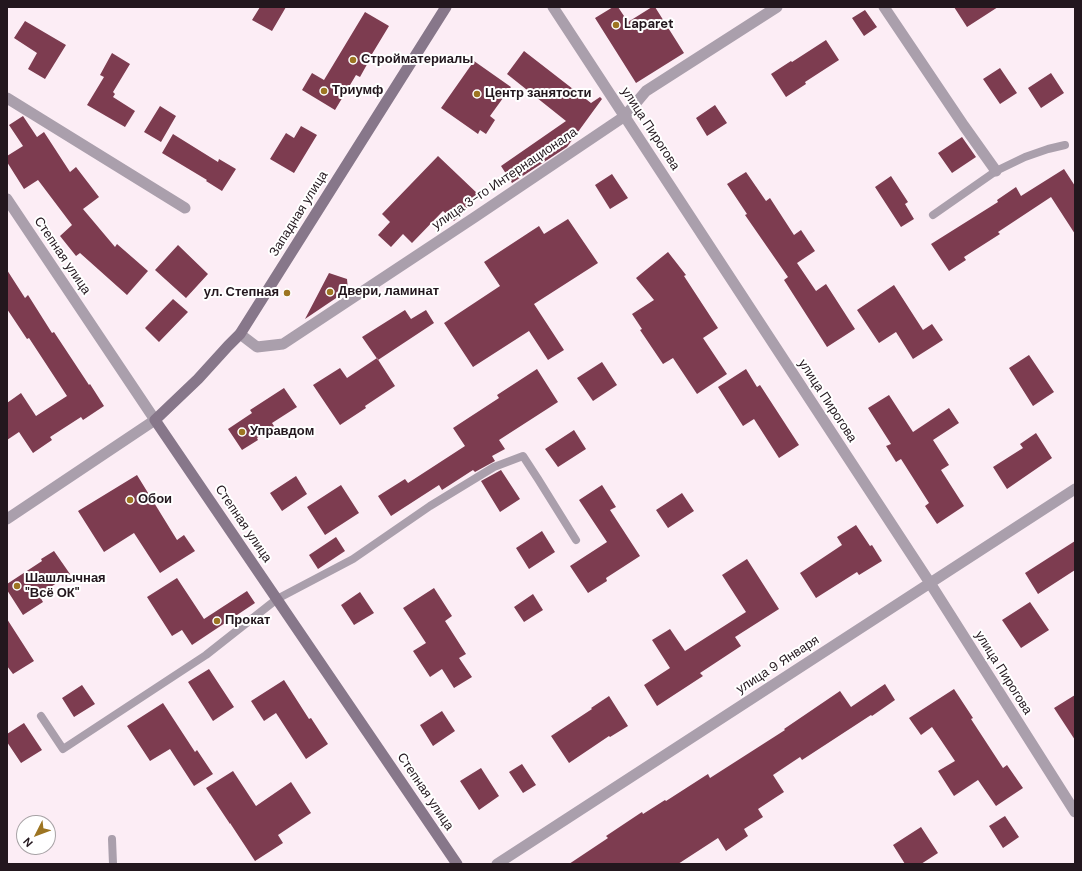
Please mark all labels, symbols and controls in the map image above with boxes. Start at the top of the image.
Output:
place label: Laparet [624,17,674,33]
marker: Laparet [611,20,621,30]
place label: Стройматериалы [361,52,473,68]
marker: Стройматериалы [348,55,358,65]
place label: Триумф [332,83,383,99]
street label: улица Пирогова [617,85,683,173]
marker: Триумф [319,86,329,96]
place label: Центр занятости [485,86,592,102]
marker: Центр занятости [472,89,482,99]
street label: улица 3-го Интернационала [430,125,580,233]
street label: Западная улица [267,168,331,260]
street label: Степная улица [30,214,94,298]
place label: Двери, ламинат [338,284,439,300]
place label: ул. Степная [204,285,279,301]
marker: Двери, ламинат [325,287,335,297]
marker: ул. Степная [282,288,292,298]
street label: улица Пирогова [794,357,860,445]
place label: Управдом [250,424,314,440]
marker: Управдом [237,427,247,437]
street label: Степная улица [211,482,275,566]
place label: Обои [138,492,172,508]
marker: Обои [125,495,135,505]
place label: Шашлычная "Всё ОК" [25,571,106,602]
marker: Шашлычная "Всё ОК" [12,581,22,591]
place label: Прокат [225,613,270,629]
marker: Прокат [212,616,222,626]
street label: улица Пирогова [971,628,1035,718]
street label: улица 9 Января [734,632,822,698]
street label: Степная улица [393,750,457,834]
north arrow [16,815,56,855]
text: N [20,835,36,850]

